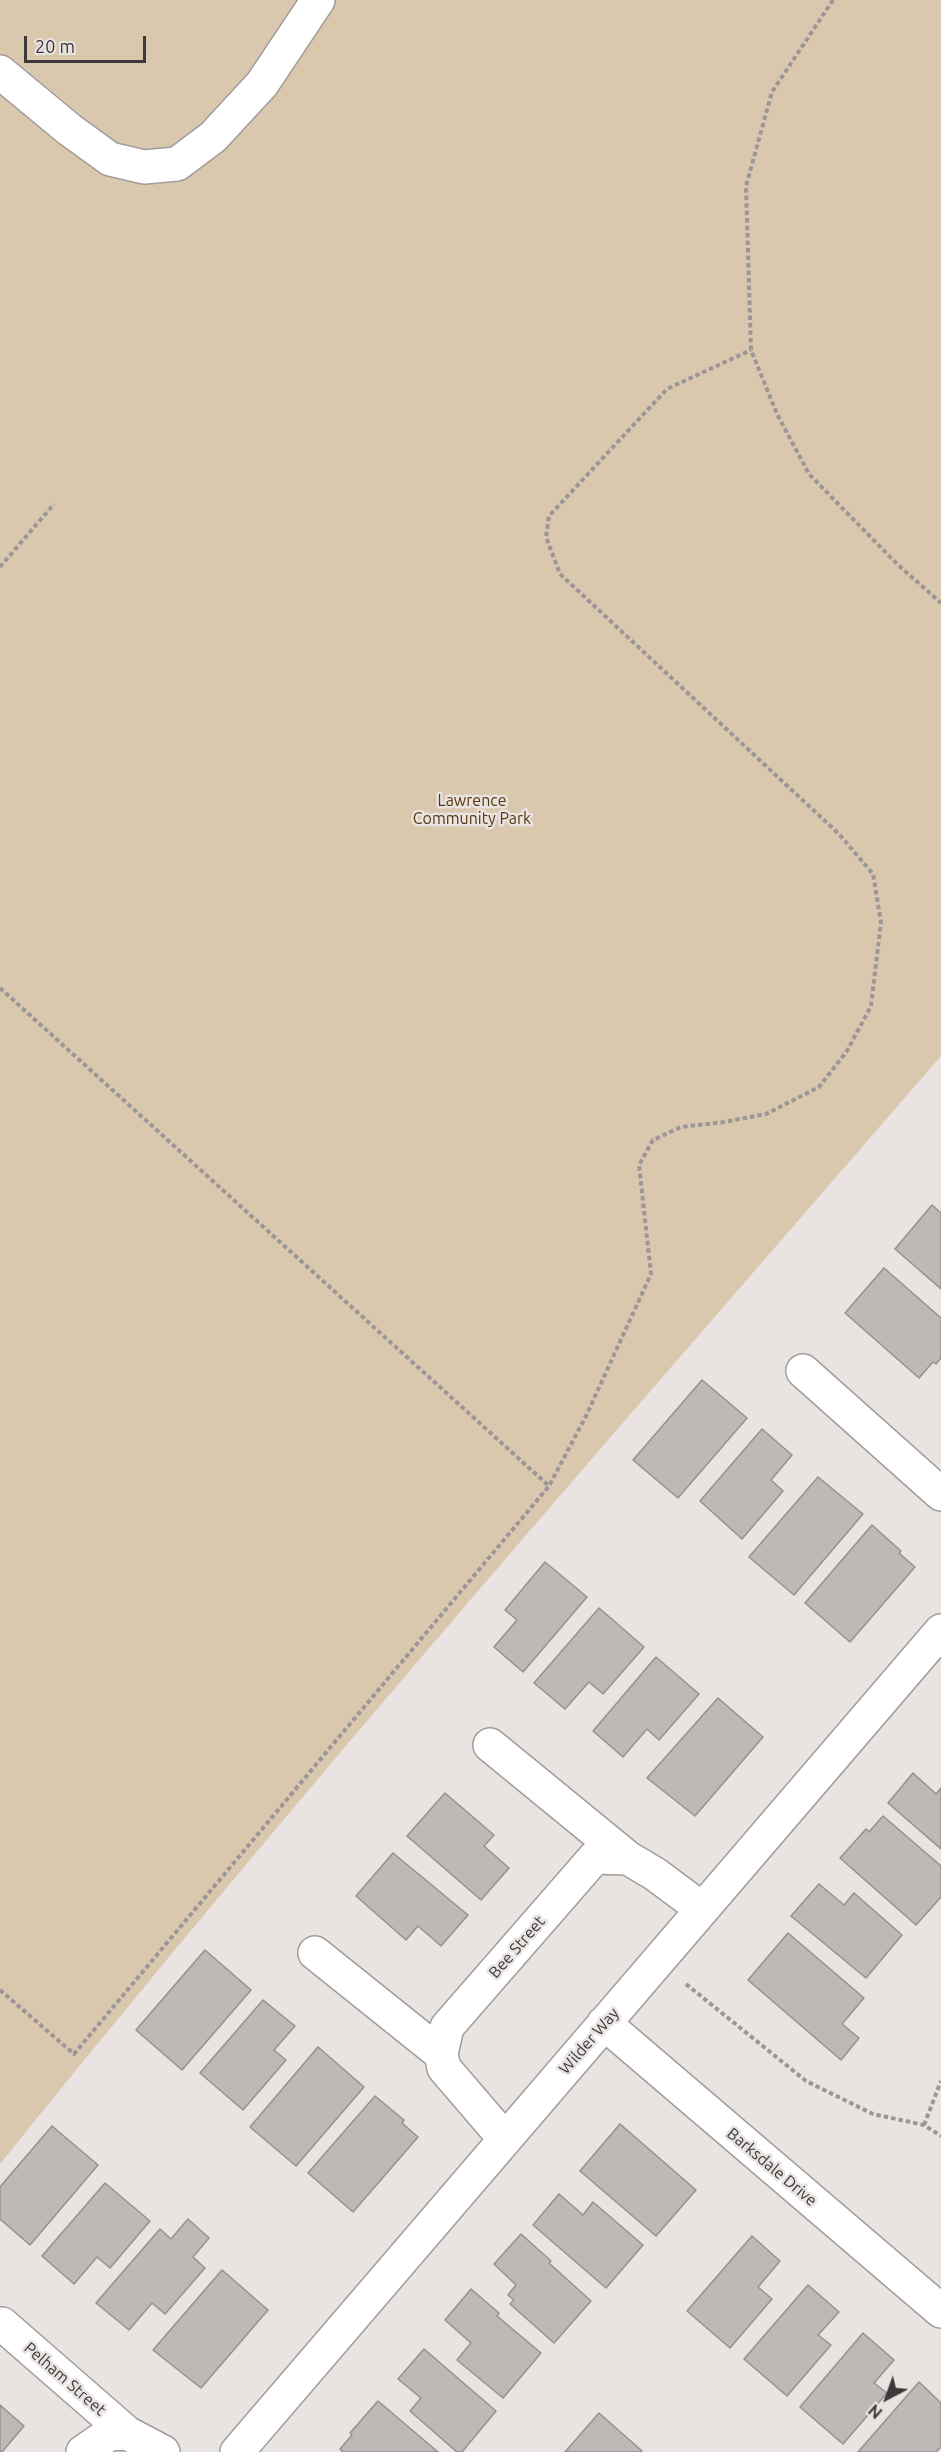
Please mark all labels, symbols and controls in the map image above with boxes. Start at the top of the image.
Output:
scale bar [27,24,148,62]
text: 20 m [35,36,75,56]
park label: Lawrence Community Park [413,791,531,829]
street label: Bee Street [485,1912,549,1982]
street label: Wilder Way [555,2004,623,2078]
street label: Barksdale Drive [723,2124,821,2210]
street label: Pelham Street [20,2338,110,2420]
north arrow [857,2368,917,2428]
text: N [865,2401,886,2422]

